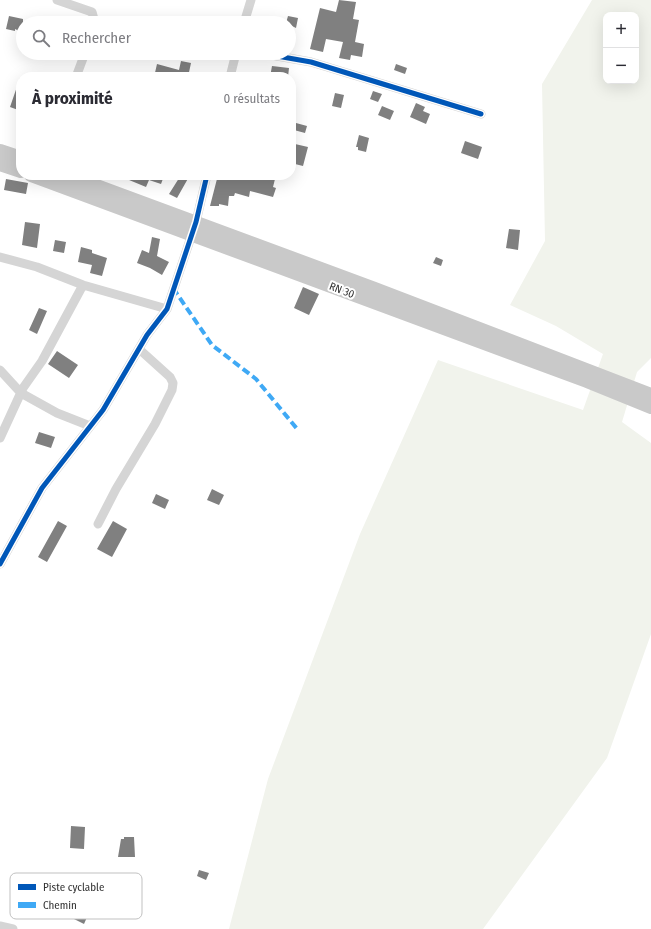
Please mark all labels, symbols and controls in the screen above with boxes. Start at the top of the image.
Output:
map controls [603,12,639,84]
button: + [603,12,639,48]
search box [16,16,296,60]
icon: search [30,27,52,49]
text: Rechercher [62,29,131,47]
button: − [603,48,639,84]
text: À proximité [32,88,113,109]
text: 0 résultats [223,91,280,106]
street label: RN 30 [327,280,357,301]
legend [10,873,142,919]
text: Piste cyclable [43,881,104,894]
text: Chemin [43,899,77,912]

